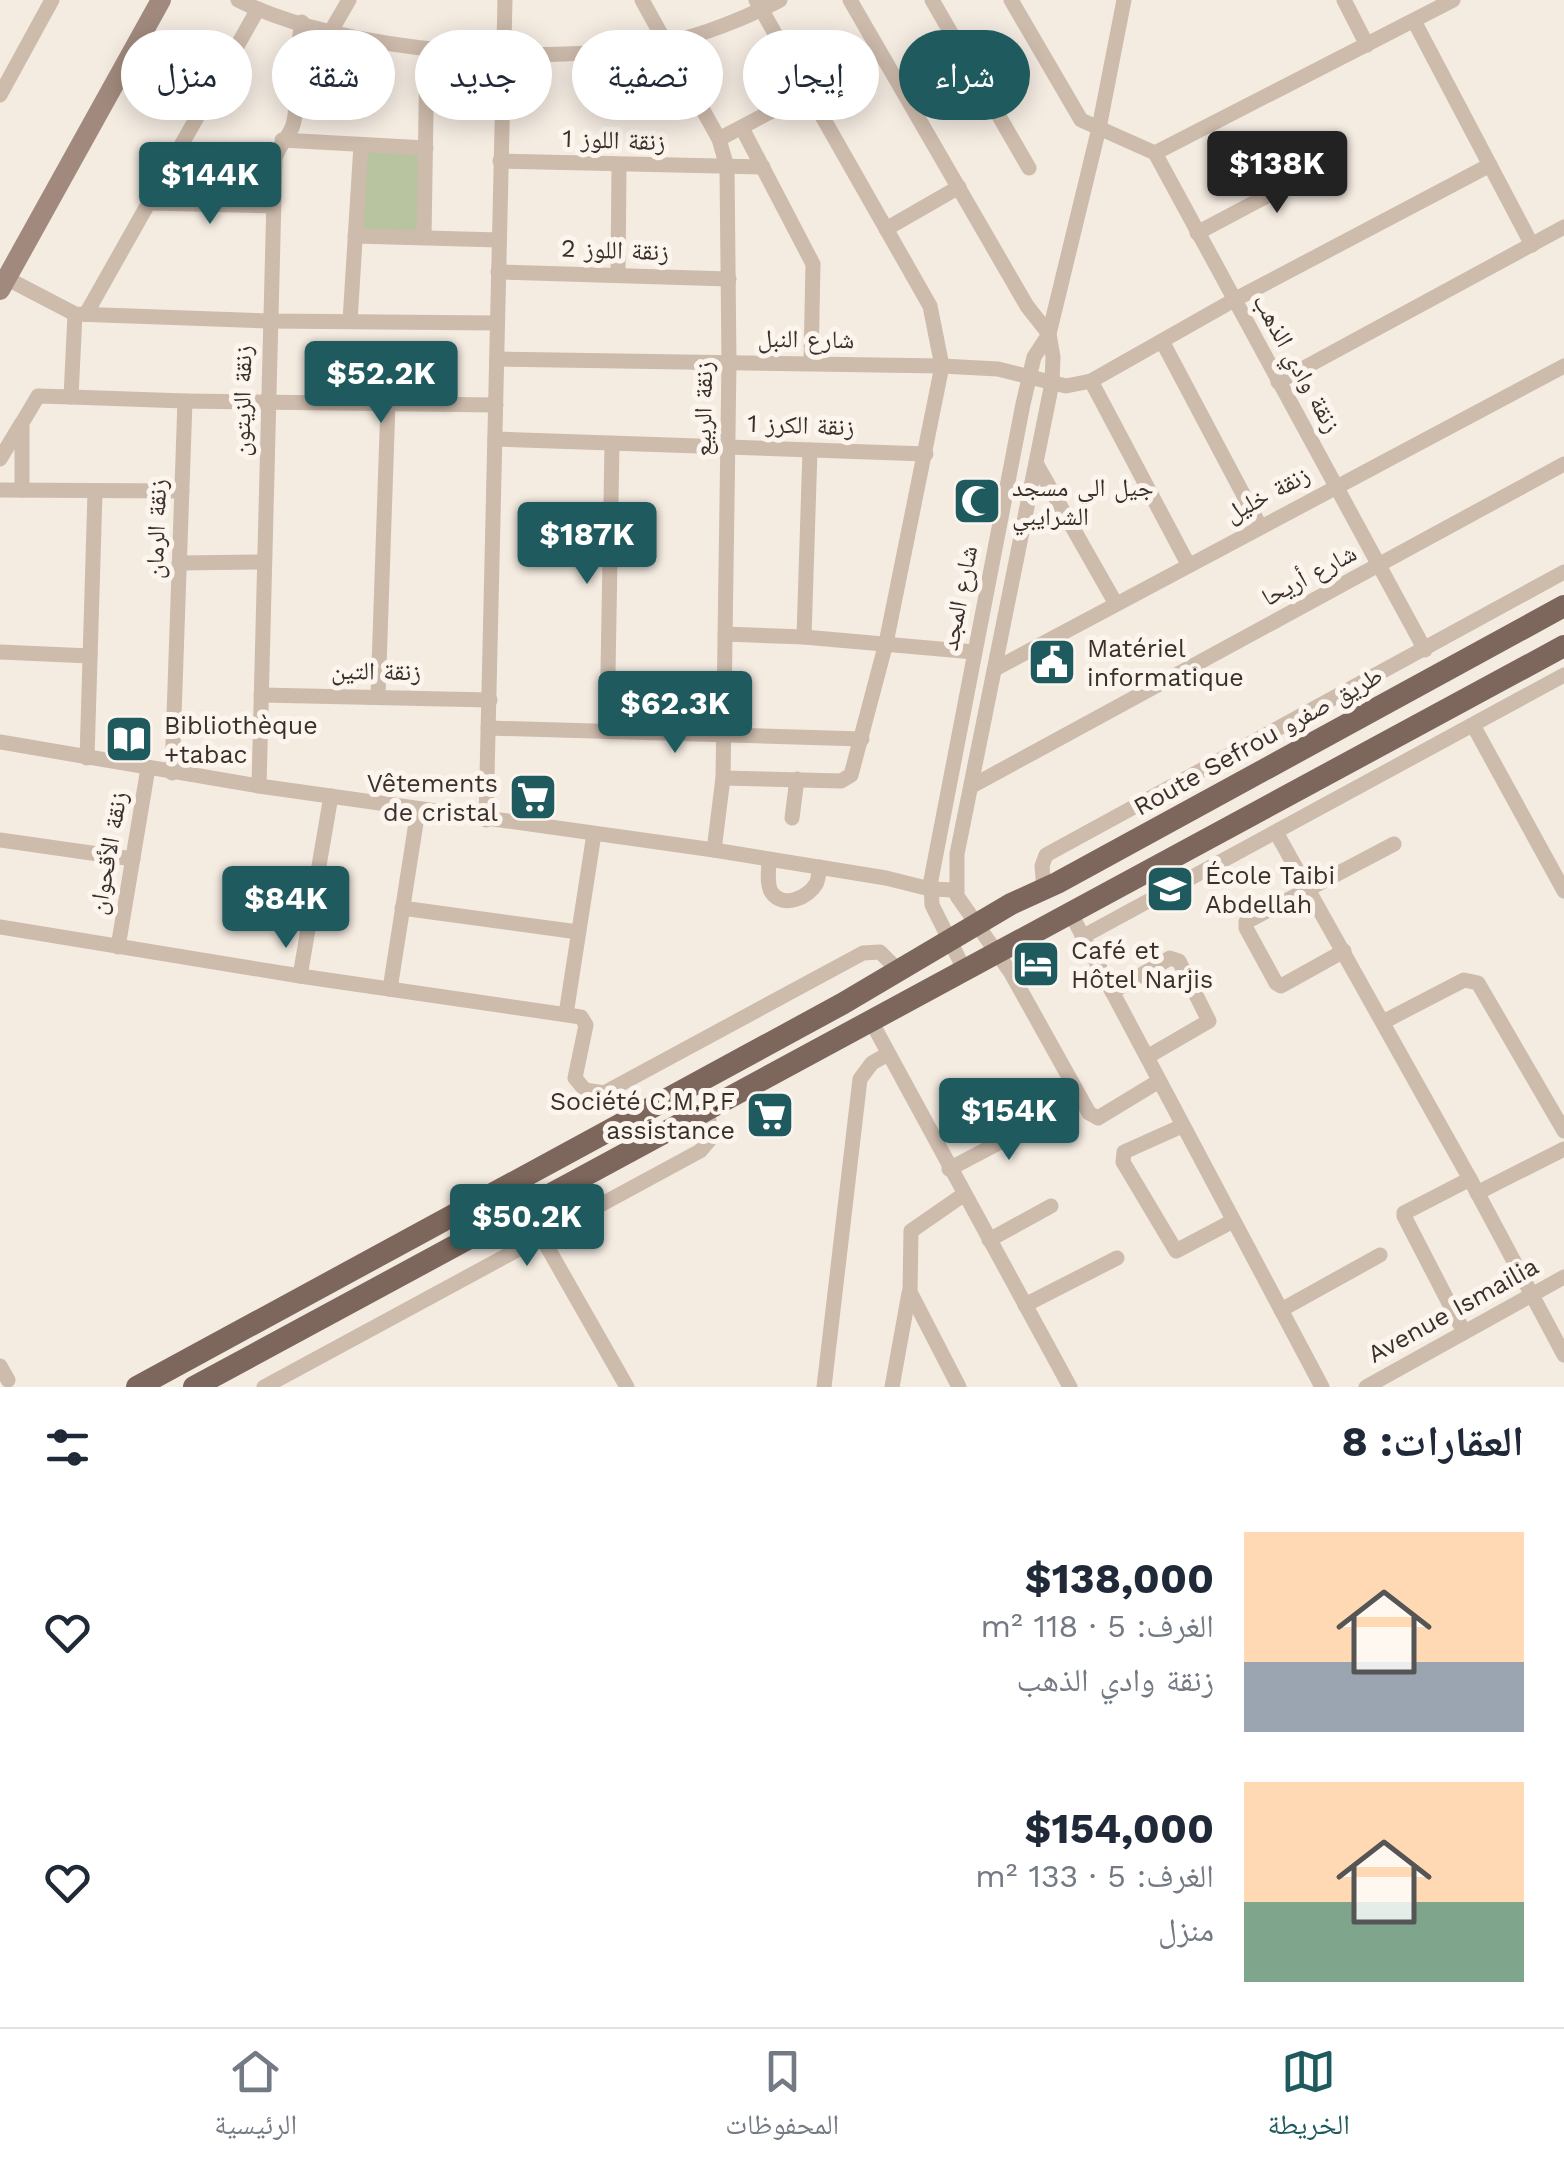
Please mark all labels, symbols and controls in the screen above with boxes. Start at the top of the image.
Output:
chip: منزل [121,30,252,120]
chip: شقة [272,30,395,120]
chip: جديد [415,30,552,120]
chip: تصفية [572,30,723,120]
chip: إيجار [743,30,879,120]
chip: شراء [899,30,1030,120]
street label: زنقة اللوز 1 [562,124,666,156]
pin: $138K [1207,131,1347,216]
pin: $144K [140,142,280,227]
text: $138K [1229,144,1325,182]
text: $144K [161,155,259,193]
street label: زنقة اللوز 2 [561,234,669,266]
street label: زنقة وادي الذهب [1242,289,1347,440]
street label: شارع النبل [757,324,855,355]
pin: $52.2K [300,341,462,426]
street label: زنقة الزيتون [227,345,258,457]
text: $52.2K [327,354,435,392]
street label: زنقة الربيع [688,361,719,457]
street label: زنقة الكرز 1 [747,409,855,441]
street label: زنقة خليل [1220,460,1315,529]
place label: جيل الي مسجد الشرايبي [1012,473,1154,536]
mosque icon: جيل الي مسجد الشرايبي [951,475,1003,527]
street label: زنقة الرمان [140,479,173,579]
pin: $187K [517,502,657,587]
text: $187K [540,515,634,553]
street label: شارع أريحا [1256,537,1362,613]
street label: شارع المجد [935,543,984,653]
place label: Matériel informatique [1087,634,1244,692]
public building icon: Matériel informatique [1026,636,1078,688]
street label: زنقة التين [331,656,421,687]
street label: Route Sefrou طريق صفرو [1129,660,1388,822]
pin: $62.3K [594,671,756,756]
text: $62.3K [620,684,730,722]
place label: Bibliothèque +tabac [164,711,318,769]
library icon: Bibliothèque +tabac [103,713,155,765]
place label: Vêtements de cristal [367,769,498,827]
supermarket icon: Vêtements de cristal [507,771,559,823]
street label: زنقة الأقحوان [83,789,134,917]
place label: École Taibi Abdellah [1205,861,1335,919]
school or university icon: École Taibi Abdellah [1144,863,1196,915]
pin: $84K [227,866,345,951]
text: $84K [244,879,328,917]
place label: Café et Hôtel Narjis [1071,936,1213,994]
hotel icon: Café et Hôtel Narjis [1010,938,1062,990]
pin: $154K [939,1078,1079,1163]
place label: Société C.M.P.F assistance [550,1087,735,1145]
supermarket icon: Société C.M.P.F assistance [744,1089,796,1141]
text: $154K [961,1091,1057,1129]
pin: $50.2K [446,1184,608,1269]
text: $50.2K [472,1197,582,1235]
street label: Avenue Ismailia [1363,1251,1543,1369]
text: العقارات: 8 [1342,1417,1524,1466]
icon: filters [40,1420,95,1475]
text: $138,000 [1025,1554,1214,1603]
icon: home [1324,1572,1444,1692]
icon: heart [40,1605,95,1660]
text: الغرف: 5 · 118 m² [980,1607,1214,1645]
text: زنقة وادي الذهب [1017,1661,1214,1699]
text: $154,000 [1025,1804,1214,1853]
icon: home [1324,1822,1444,1942]
icon: heart [40,1855,95,1910]
text: الغرف: 5 · 133 m² [975,1857,1214,1895]
text: منزل [1158,1911,1214,1949]
tab: الرئيسية [214,2044,297,2152]
tab: المحفوظات [725,2044,839,2152]
tab: الخريطة [1267,2044,1350,2152]

